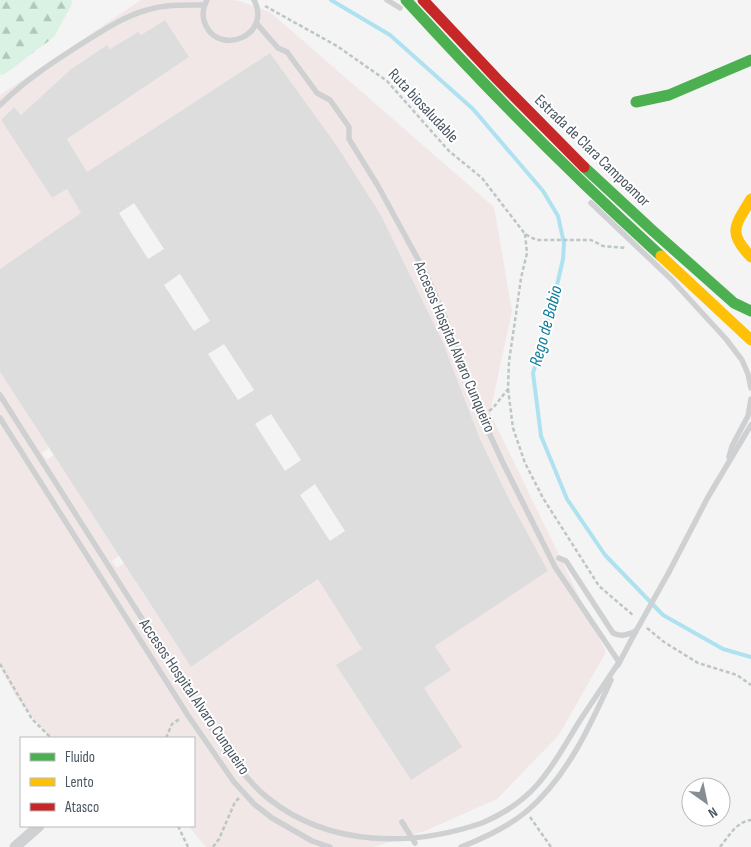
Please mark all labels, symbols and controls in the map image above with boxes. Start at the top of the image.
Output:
street label: Ruta biosaludable [384,65,462,147]
street label: Estrada de Clara Campoamor [530,91,654,211]
street label: Accesos Hospital Alvaro Cunqueiro [409,258,499,435]
water label: Rego de Babio [525,283,567,369]
street label: Accesos Hospital Alvaro Cunqueiro [134,615,253,779]
legend [20,737,195,827]
text: Fluido [65,748,95,767]
text: Lento [65,773,94,792]
north arrow [681,777,731,827]
text: Atasco [64,798,99,817]
text: N [705,803,721,822]

